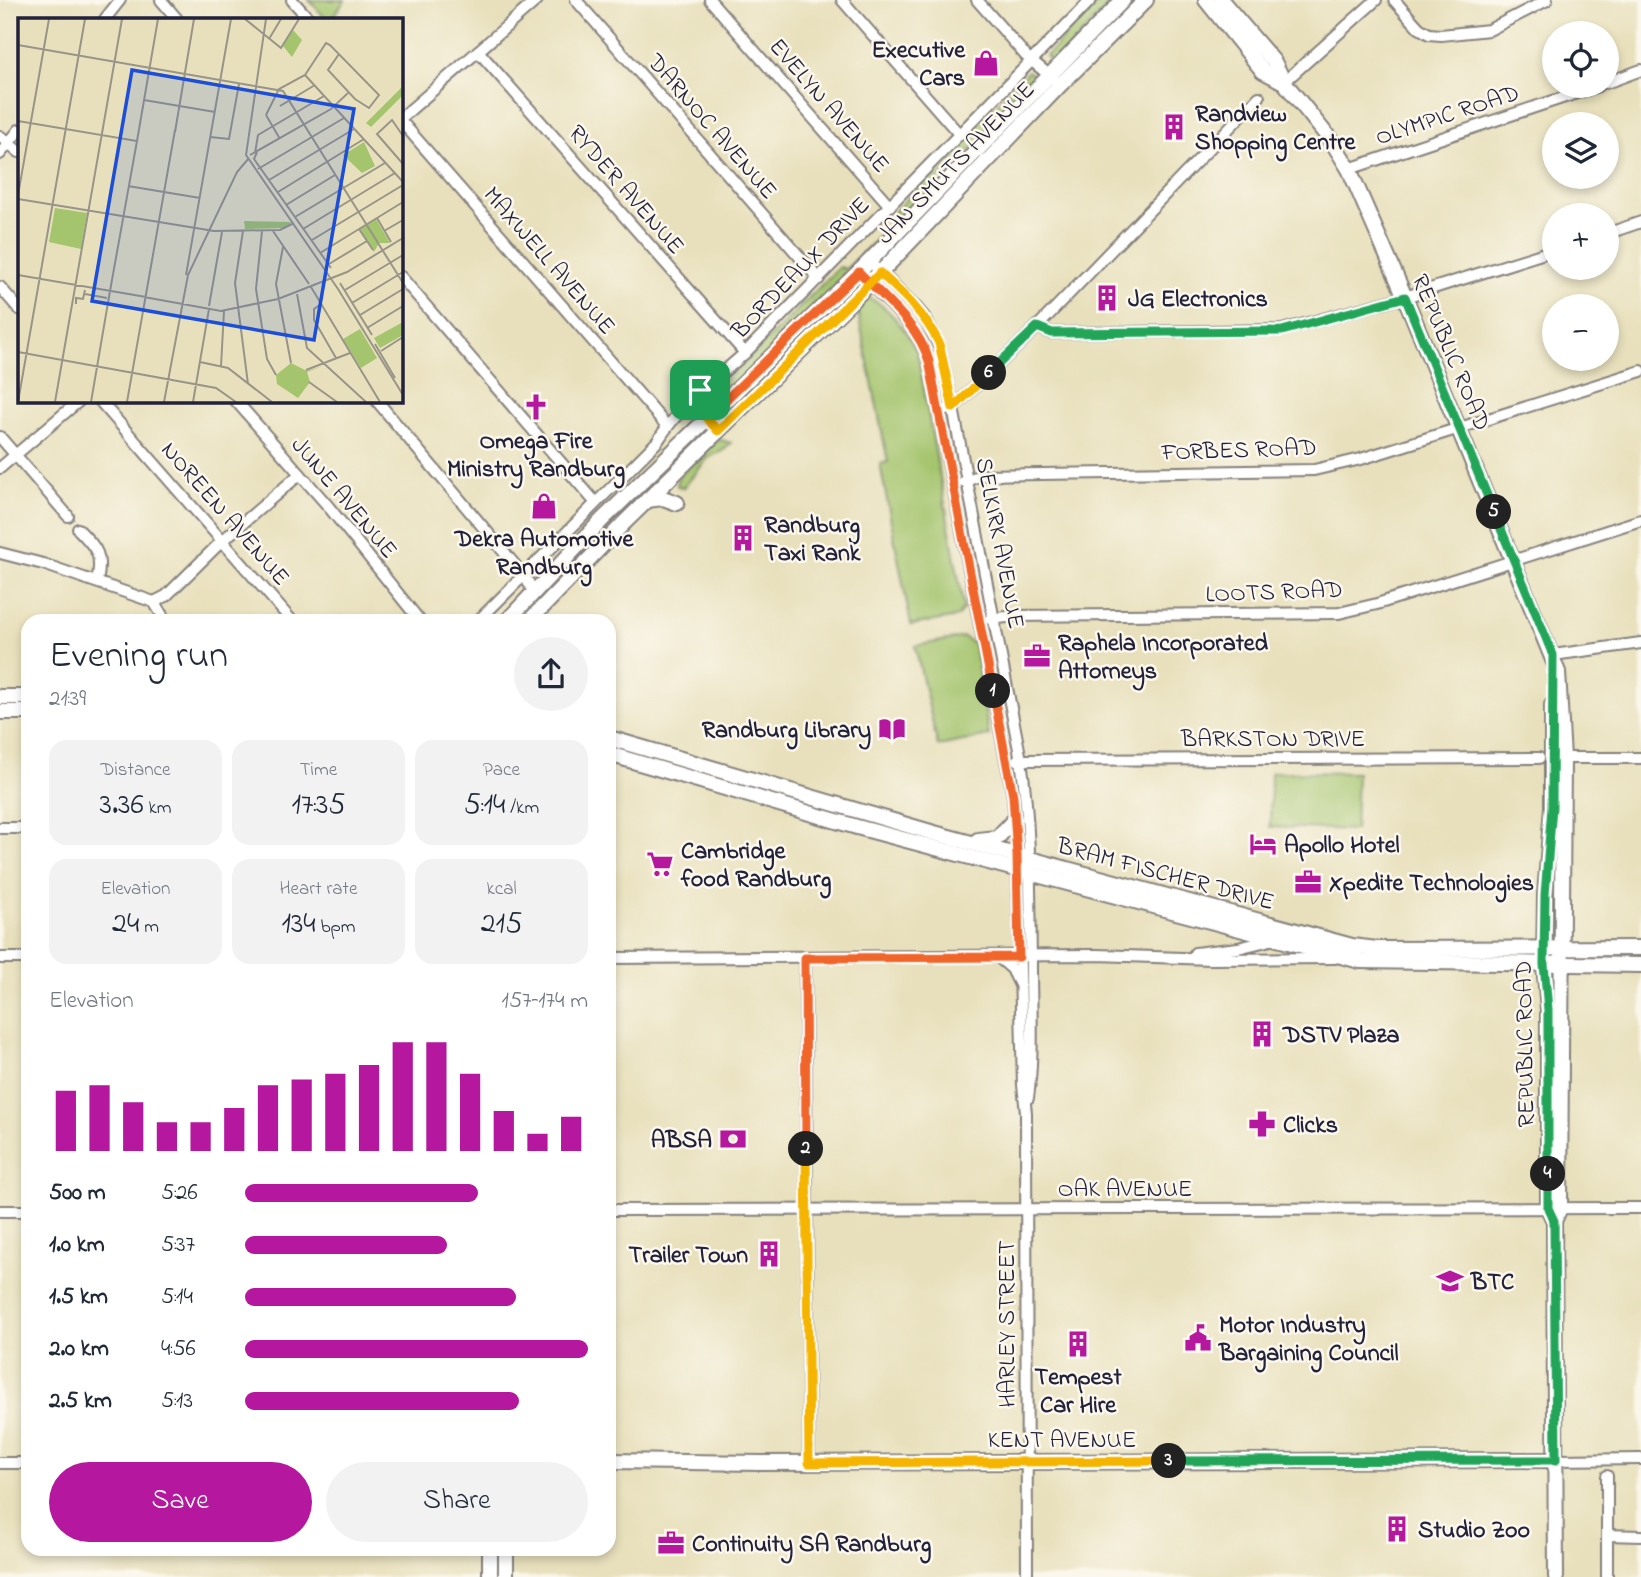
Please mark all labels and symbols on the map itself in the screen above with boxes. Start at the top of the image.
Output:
inset map [18,18,402,402]
street label: EVELYN AVENUE [759,31,897,182]
place label: Executive Cars [872,34,966,97]
street label: DARNOC AVENUE [637,46,784,208]
shop icon: Executive Cars [971,48,1001,78]
street label: JAN SMUTS AVENUE [869,74,1044,253]
street label: OLYMPIC ROAD [1371,77,1524,156]
place label: Randview Shopping Centre [1195,98,1357,162]
building icon: Randview Shopping Centre [1159,112,1189,142]
street label: RYDER AVENUE [559,118,692,263]
street label: MAXWELL AVENUE [474,180,623,344]
street label: BORDEAUX DRIVE [724,189,879,349]
street label: REPUBLIC ROAD [1401,269,1498,437]
building icon: JG Electronics [1092,283,1122,313]
place label: JG Electronics [1128,283,1268,318]
pin: 6 [972,356,1006,390]
pin [670,360,730,420]
church icon: Omega Fire Ministry Randburg [521,392,551,422]
place label: Omega Fire Ministry Randburg [447,425,625,489]
street label: JUNE AVENUE [281,430,405,567]
street label: FORBES ROAD [1160,431,1317,472]
street label: NOREEN AVENUE [151,435,297,595]
street label: SELKIRK AVENUE [965,455,1032,632]
shop icon: Dekra Automotive Randburg [529,491,559,521]
pin: 5 [1476,494,1512,530]
place label: Randburg Taxi Rank [764,509,861,572]
place label: Dekra Automotive Randburg [454,523,634,587]
building icon: Randburg Taxi Rank [728,523,758,553]
street label: LOOTS ROAD [1205,574,1343,613]
place label: Raphela Incorporated Attorneys [1058,627,1269,691]
office icon: Raphela Incorporated Attorneys [1022,641,1052,671]
pin: 1 [976,674,1010,708]
place label: Randburg Library [702,714,871,750]
library icon: Randburg Library [877,714,907,744]
street label: BARKSTON DRIVE [1180,723,1365,758]
street label: BRAM FISCHER DRIVE [1052,829,1278,921]
hotel icon: Apollo Hotel [1248,829,1278,859]
place label: Apollo Hotel [1284,829,1399,864]
place label: Cambridge food Randburg [680,835,831,899]
supermarket icon: Cambridge food Randburg [645,849,675,879]
office icon: Xpedite Technologies [1293,867,1323,897]
place label: Xpedite Technologies [1329,867,1534,903]
street label: REPUBLIC ROAD [1508,960,1545,1128]
building icon: DSTV Plaza [1247,1019,1277,1049]
place label: DSTV Plaza [1282,1019,1400,1054]
pharmacy icon: Clicks [1247,1109,1277,1139]
place label: Clicks [1283,1109,1338,1144]
place label: ABSA [651,1124,712,1159]
bank icon: ABSA [718,1124,748,1154]
pin: 2 [788,1132,824,1166]
pin: 4 [1530,1156,1566,1192]
street label: OAK AVENUE [1058,1173,1192,1208]
place label: Trailer Town [628,1239,748,1274]
building icon: Trailer Town [754,1239,784,1269]
street label: HARLEY STREET [991,1240,1026,1408]
school or university icon: BTC [1435,1266,1465,1296]
place label: BTC [1470,1266,1514,1301]
place label: Motor Industry Bargaining Council [1218,1309,1399,1373]
public building icon: Motor Industry Bargaining Council [1183,1323,1213,1353]
building icon: Tempest Car Hire [1063,1329,1093,1359]
place label: Tempest Car Hire [1034,1361,1123,1424]
street label: KENT AVENUE [988,1424,1136,1459]
pin: 3 [1152,1444,1186,1478]
building icon: Studio Zoo [1382,1514,1412,1544]
place label: Studio Zoo [1418,1514,1530,1549]
office icon: Continuity SA Randburg [656,1528,686,1558]
place label: Continuity SA Randburg [692,1528,932,1564]

